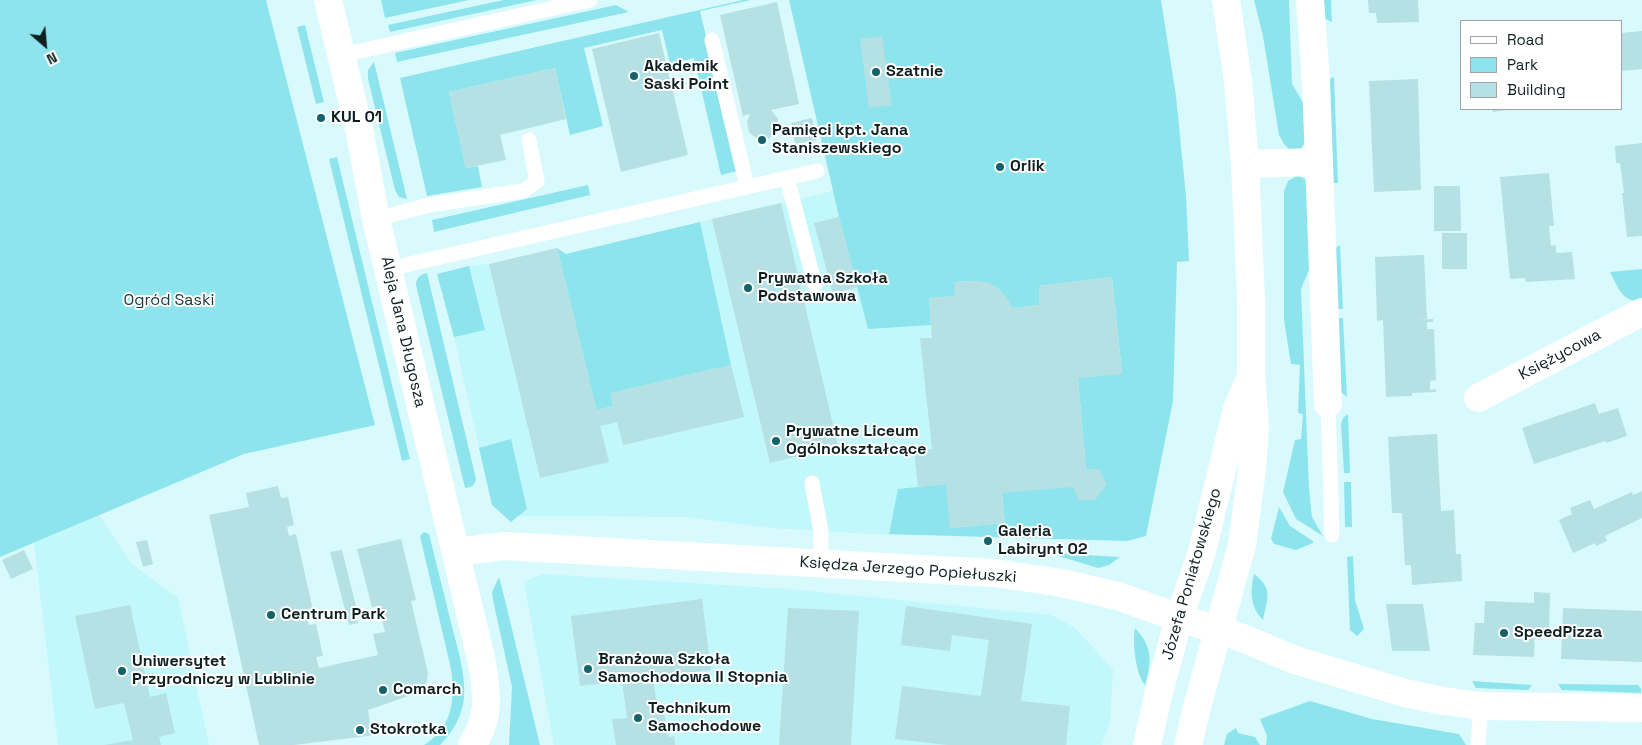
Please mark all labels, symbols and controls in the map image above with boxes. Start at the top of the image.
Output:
north arrow [20,20,70,70]
legend [1460,20,1622,110]
text: Road [1507,30,1544,49]
text: N [44,48,60,69]
text: Park [1507,55,1538,74]
place label: Akademik Saski Point [644,57,729,95]
place label: Szatnie [886,62,943,82]
marker: Szatnie [870,66,882,78]
marker: Akademik Saski Point [628,70,640,82]
text: Building [1507,80,1566,99]
place label: KUL 01 [331,108,382,128]
marker: KUL 01 [315,112,327,124]
place label: Pamięci kpt. Jana Staniszewskiego [772,121,908,159]
marker: Pamięci kpt. Jana Staniszewskiego [756,134,768,146]
place label: Orlik [1010,157,1045,177]
marker: Orlik [994,161,1006,173]
street label: Aleja Jana Długosza [376,255,430,409]
place label: Prywatna Szkoła Podstawowa [758,269,888,307]
marker: Prywatna Szkoła Podstawowa [742,282,754,294]
park label: Ogród Saski [124,291,214,311]
street label: Księżycowa [1516,325,1604,385]
place label: Prywatne Liceum Ogólnokształcące [786,422,926,460]
marker: Prywatne Liceum Ogólnokształcące [770,435,782,447]
street label: Józefa Poniatowskiego [1158,486,1226,662]
place label: Galeria Labirynt 02 [998,522,1087,560]
marker: Galeria Labirynt 02 [982,535,994,547]
street label: Księdza Jerzego Popiełuszki [799,553,1017,587]
place label: Centrum Park [281,605,385,625]
marker: Centrum Park [265,609,277,621]
place label: SpeedPizza [1514,623,1602,643]
marker: SpeedPizza [1498,627,1510,639]
place label: Branżowa Szkoła Samochodowa II Stopnia [598,650,788,688]
place label: Uniwersytet Przyrodniczy w Lublinie [132,652,315,690]
marker: Branżowa Szkoła Samochodowa II Stopnia [582,663,594,675]
marker: Uniwersytet Przyrodniczy w Lublinie [116,665,128,677]
place label: Comarch [393,680,461,700]
marker: Comarch [377,684,389,696]
place label: Technikum Samochodowe [648,699,761,737]
marker: Technikum Samochodowe [632,712,644,724]
place label: Stokrotka [370,720,447,740]
marker: Stokrotka [354,724,366,736]

